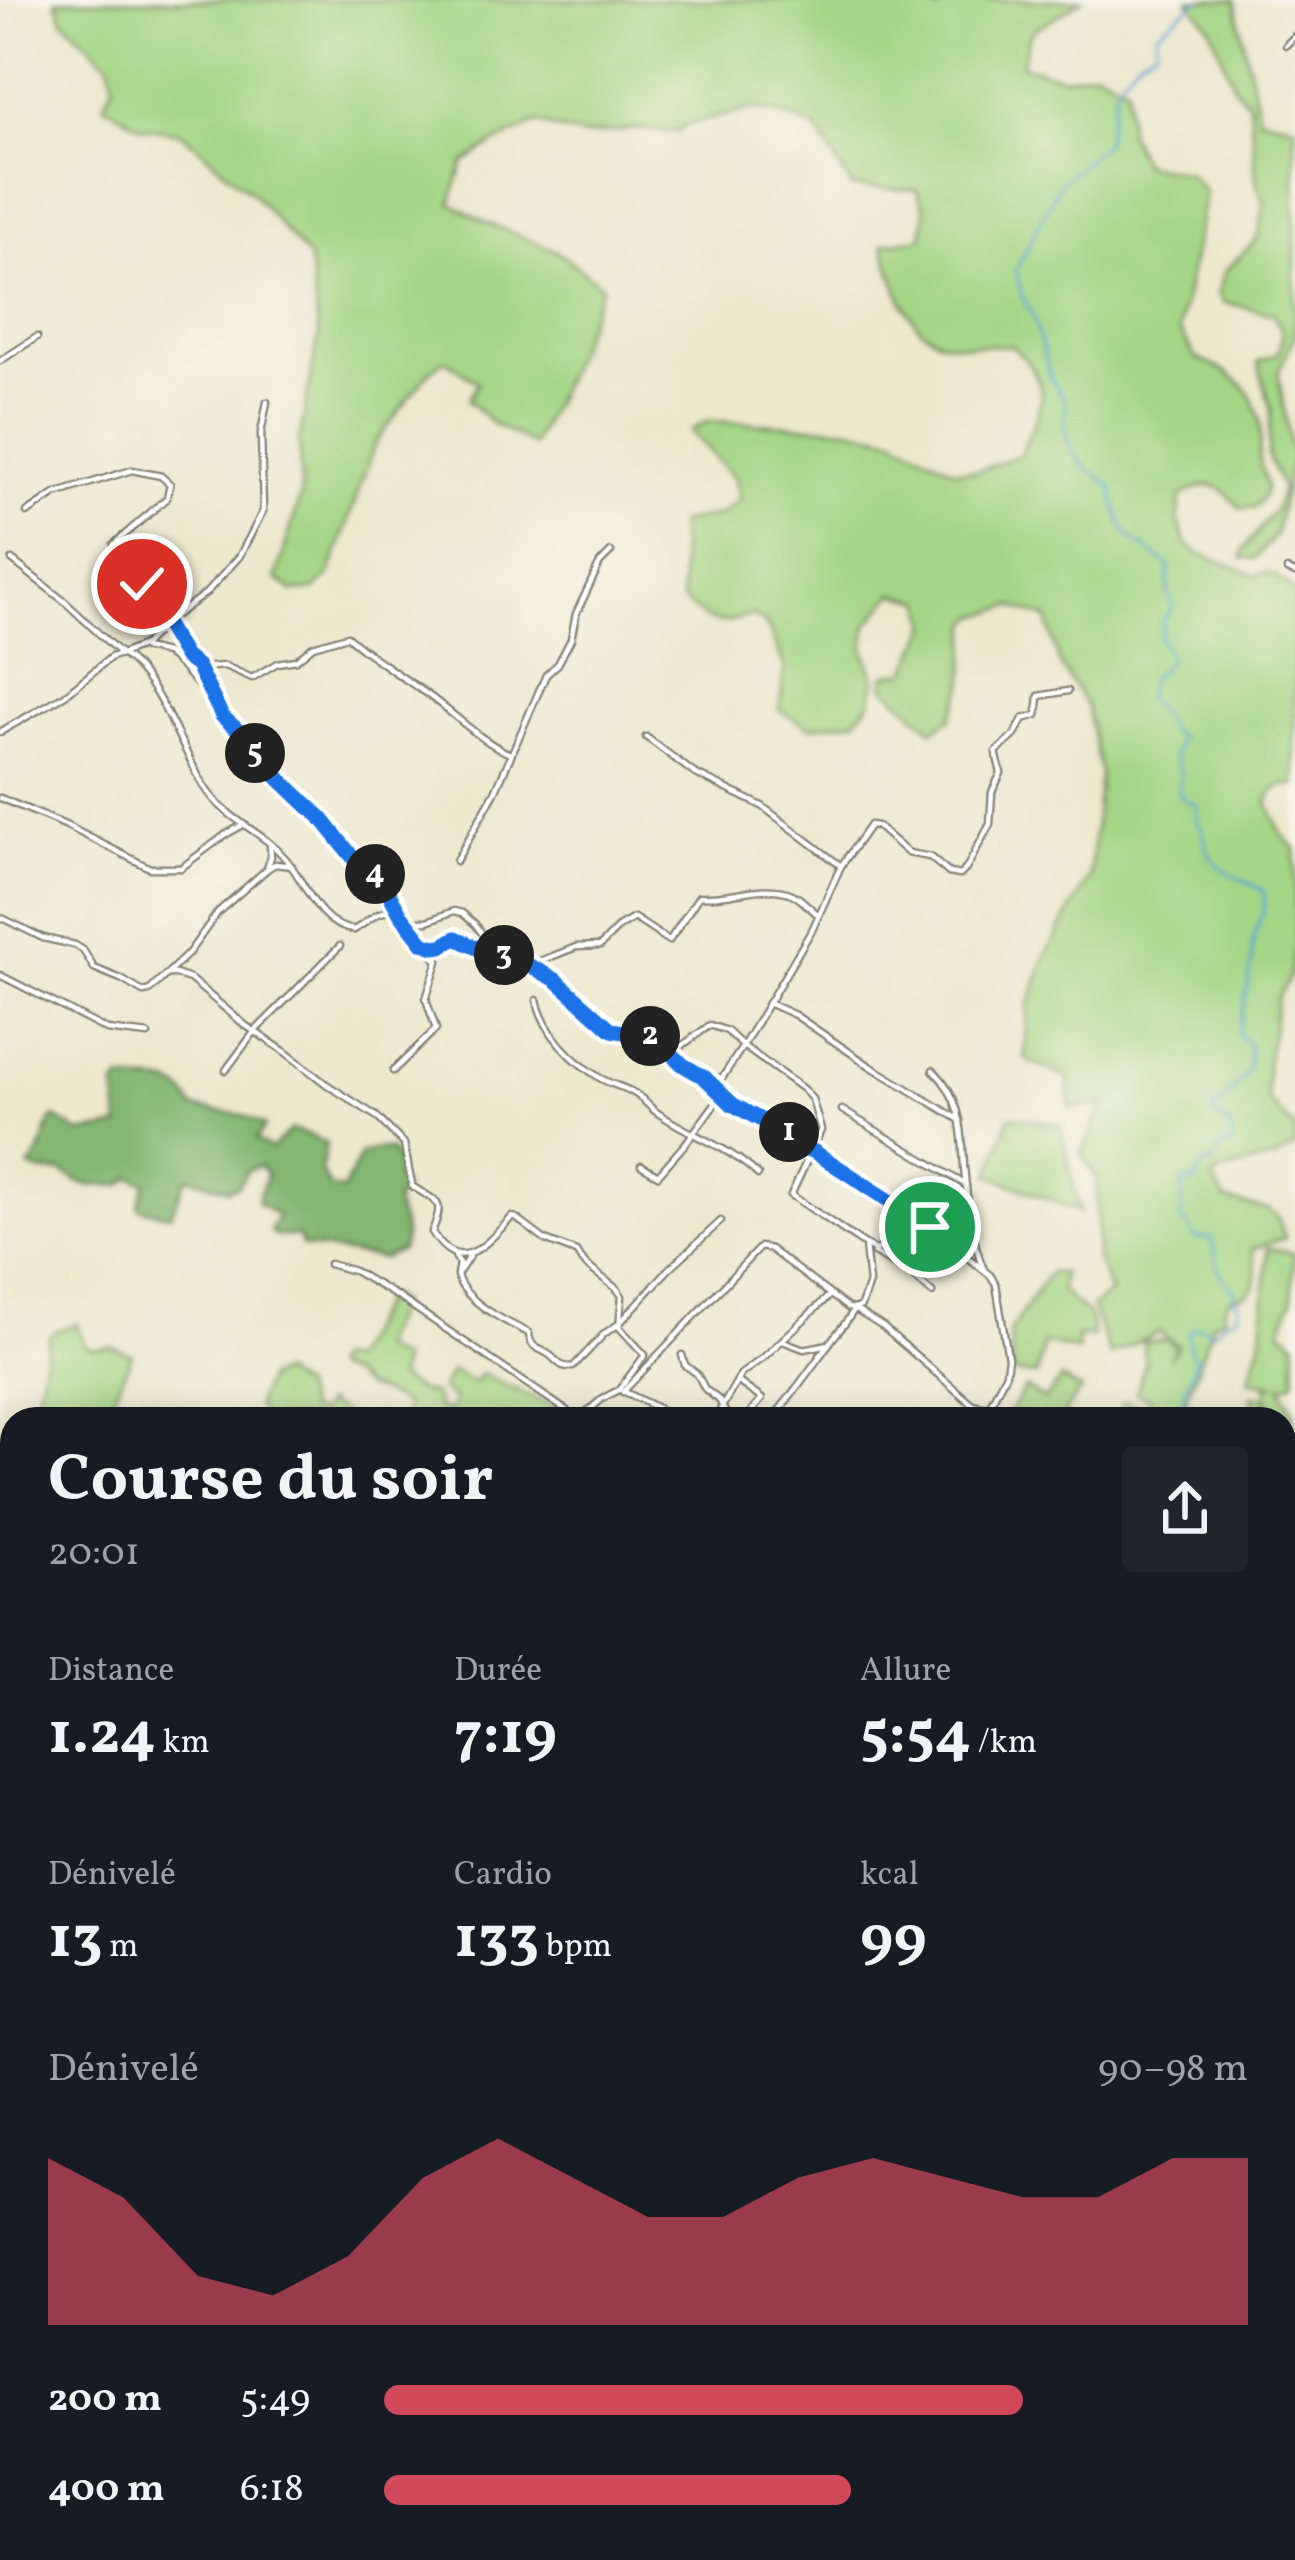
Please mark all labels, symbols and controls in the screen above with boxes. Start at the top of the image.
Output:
pin [91,533,193,635]
icon: check [109,551,175,617]
pin: 5 [225,723,285,783]
text: 5 [247,730,263,776]
pin: 4 [345,844,405,904]
text: 4 [365,851,385,897]
pin: 3 [474,925,534,985]
text: 3 [496,932,512,978]
pin: 2 [620,1006,680,1066]
text: 2 [641,1013,659,1059]
pin: 1 [759,1102,819,1162]
text: 1 [782,1109,796,1155]
pin [879,1176,981,1278]
icon: arrive [897,1194,963,1260]
text: Course du soir [48,1436,493,1528]
button: share [1122,1446,1248,1572]
text: 20:01 [48,1527,140,1581]
text: Distance [48,1649,174,1695]
text: Durée [454,1649,542,1695]
text: Allure [860,1649,951,1695]
text: 1.24 [48,1695,156,1778]
text: 7:19 [454,1695,557,1778]
text: 5:54 [860,1695,971,1778]
text: km [156,1721,210,1767]
text: /km [971,1721,1037,1767]
text: Dénivelé [48,1853,176,1899]
text: Cardio [454,1853,552,1899]
text: kcal [860,1853,919,1899]
text: 13 [48,1899,103,1982]
text: 133 [454,1899,539,1982]
text: 99 [860,1899,927,1982]
text: m [103,1925,139,1971]
text: bpm [539,1925,612,1971]
text: Dénivelé [48,2043,199,2097]
text: 90–98 m [1098,2043,1248,2097]
text: 200 m [48,2373,162,2427]
text: 5:49 [240,2373,310,2427]
text: 400 m [48,2463,165,2517]
text: 6:18 [240,2463,304,2517]

